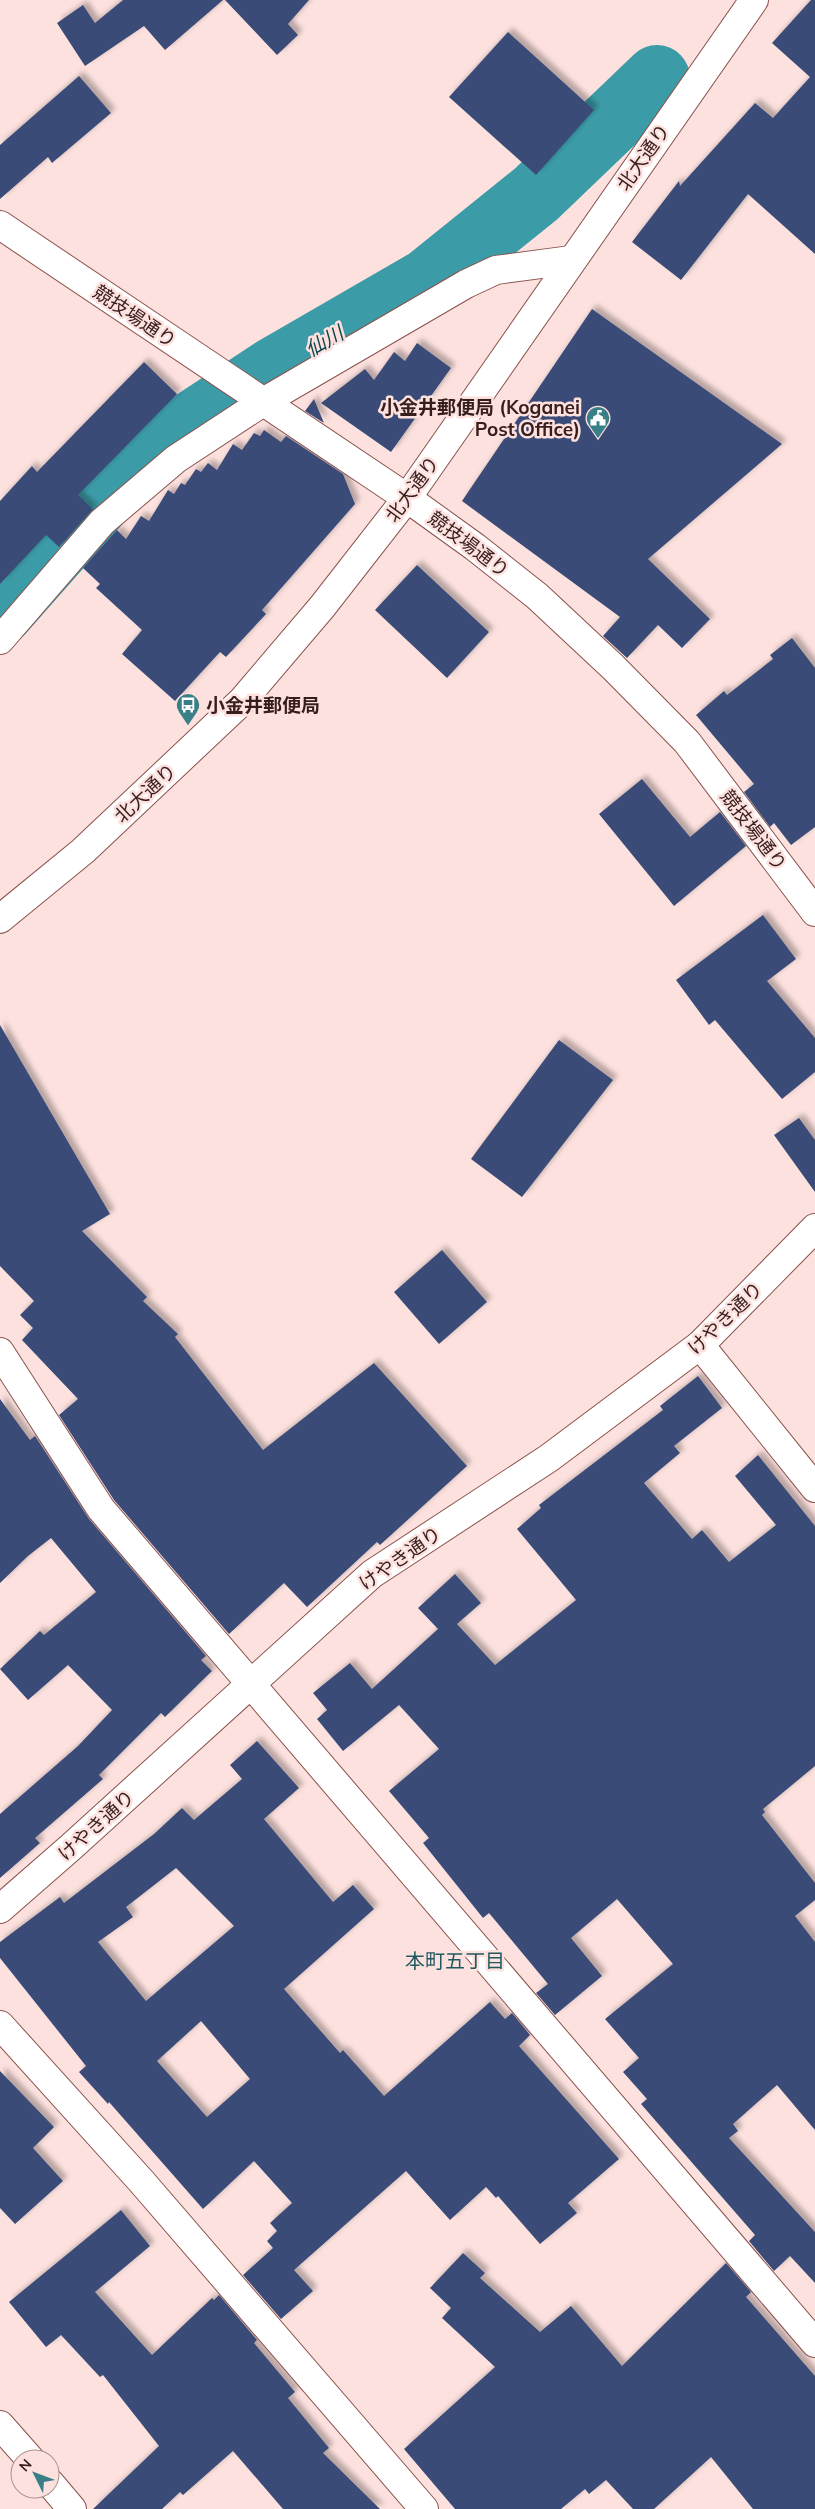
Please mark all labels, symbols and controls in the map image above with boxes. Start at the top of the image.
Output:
street label: 北大通り [611,119,675,195]
street label: 競技場通り [89,279,181,353]
water label: 仙川 [300,319,349,362]
place label: 小金井郵便局 (Koganei Post Office) [380,395,580,441]
public building icon: 小金井郵便局 (Koganei Post Office) [585,405,611,439]
street label: 北大通り [380,451,444,527]
street label: 競技場通り [424,506,514,582]
bus stop icon: 小金井郵便局 [175,692,201,726]
place label: 小金井郵便局 [206,693,320,717]
street label: 北大通り [109,758,181,828]
street label: 競技場通り [716,785,792,875]
street label: けやき通り [682,1276,768,1360]
street label: けやき通り [354,1521,446,1595]
street label: けやき通り [53,1784,139,1866]
district label: 本町五丁目 [405,1948,505,1973]
north arrow [10,2449,60,2499]
text: N [15,2455,36,2475]

